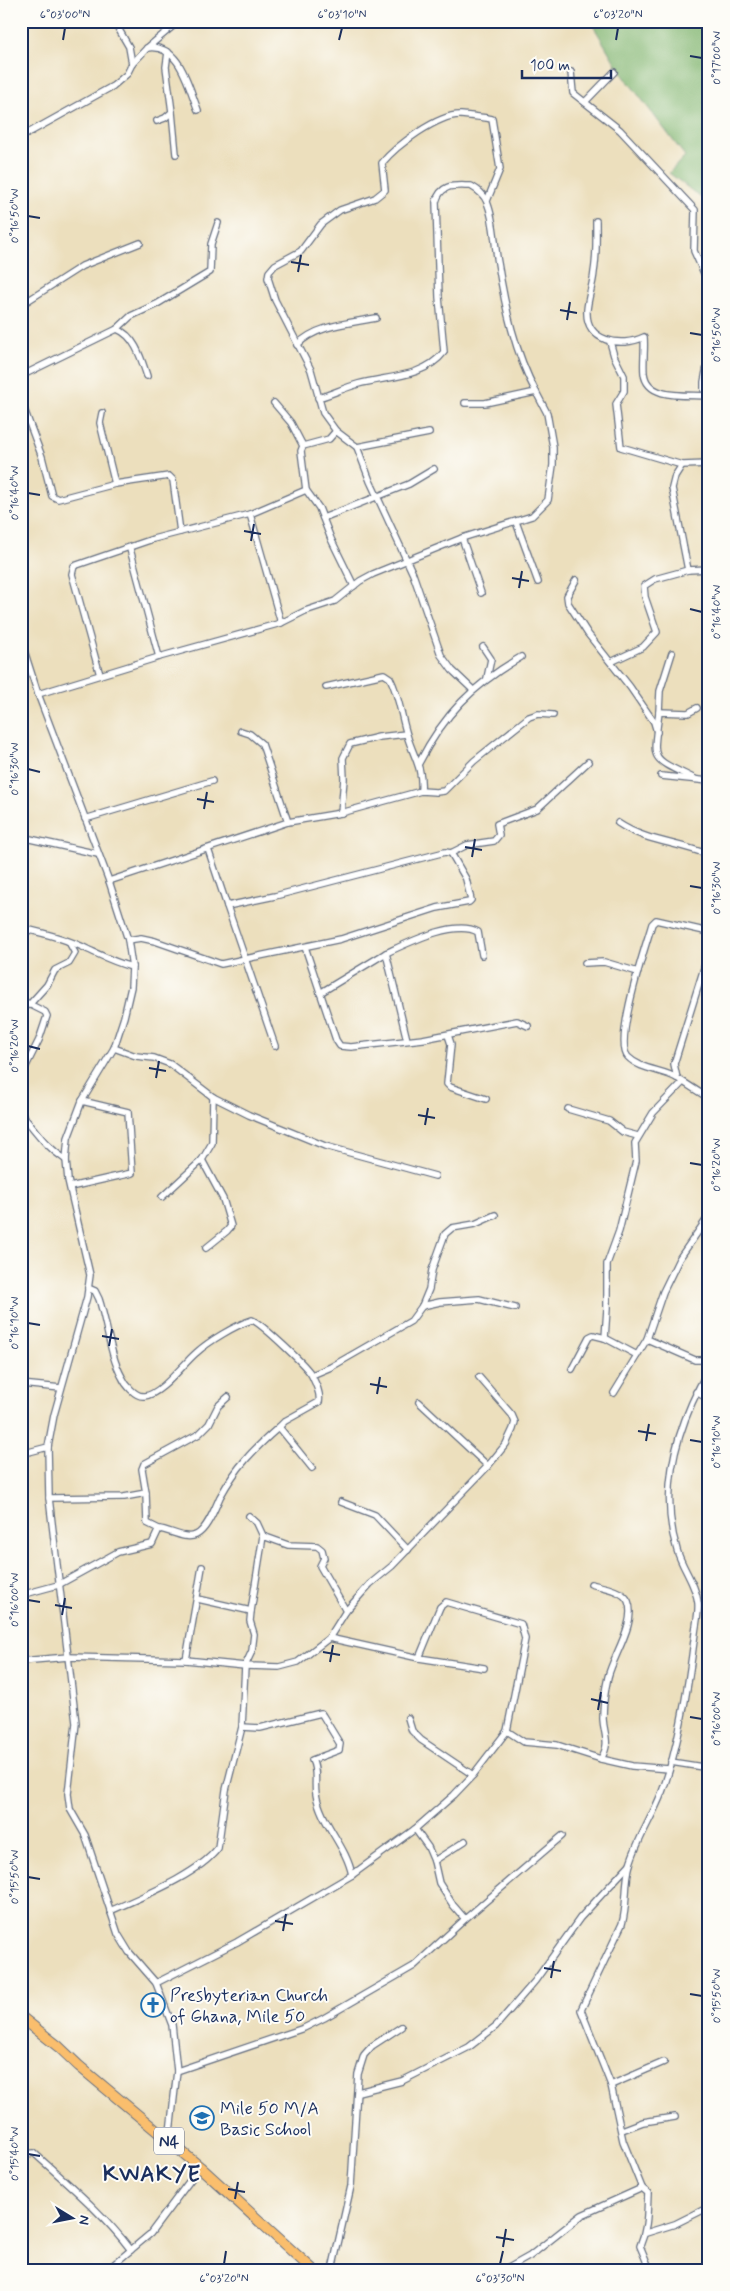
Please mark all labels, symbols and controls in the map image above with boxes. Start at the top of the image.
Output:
text: 6°03'00"N [40,7,90,23]
text: 6°03'10"N [317,7,367,23]
text: 6°03'20"N [593,7,643,23]
text: 0°17'00"W [709,31,725,85]
scale bar [522,48,611,80]
text: 100 m [530,56,570,76]
text: 0°16'50"W [7,189,23,243]
text: 0°16'50"W [709,308,725,362]
text: 0°16'40"W [7,466,23,520]
text: 0°16'40"W [709,585,725,639]
text: 0°16'30"W [7,742,23,795]
text: 0°16'30"W [709,861,725,914]
text: 0°16'20"W [7,1019,23,1073]
text: 0°16'20"W [709,1138,725,1192]
text: 0°16'10"W [7,1296,23,1349]
text: 0°16'10"W [709,1415,725,1468]
text: 0°16'00"W [7,1573,23,1627]
text: 0°16'00"W [709,1692,725,1746]
text: 0°15'50"W [7,1850,23,1904]
text: 0°15'50"W [709,1969,725,2023]
place label: Presbyterian Church of Ghana, Mile 50 [170,1984,328,2029]
church icon: Presbyterian Church of Ghana, Mile 50 [140,1992,166,2018]
place label: Mile 50 M/A Basic School [220,2097,319,2142]
school or university icon: Mile 50 M/A Basic School [189,2105,215,2131]
text: 0°15'40"W [7,2127,23,2181]
road number: N4 [154,2128,184,2154]
district label: KWAKYE [103,2161,201,2189]
north arrow [48,2194,98,2244]
text: N [74,2214,93,2226]
text: 6°03'20"N [199,2271,249,2287]
text: 6°03'30"N [475,2271,525,2287]

